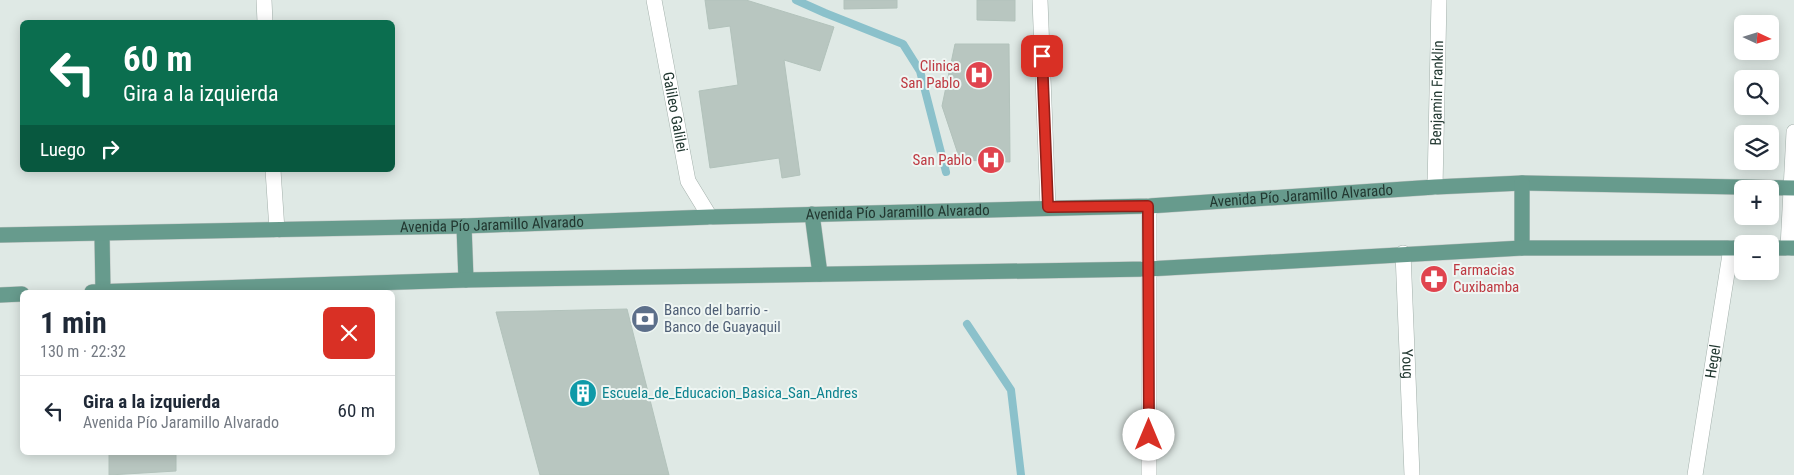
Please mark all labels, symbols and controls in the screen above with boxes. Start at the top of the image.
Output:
north arrow [1734,15,1779,60]
map controls [1734,15,1779,280]
pin [1021,35,1063,77]
text: 60 m [123,39,192,80]
icon: left [40,40,105,105]
street label: Benjamin Franklin [1427,40,1447,146]
icon: arrive [1028,42,1056,70]
place label: Clinica San Pablo [901,57,960,92]
hospital icon: Clinica San Pablo [964,60,994,90]
street label: Galileo Galilei [659,70,691,154]
button: search [1734,70,1779,115]
text: Gira a la izquierda [123,81,279,106]
button: layers [1734,125,1779,170]
icon: right [96,135,124,163]
text: Luego [40,138,86,161]
hospital icon: San Pablo [976,145,1006,175]
place label: San Pablo [913,151,972,169]
button: + [1734,180,1779,225]
street label: Avenida Pío Jaramillo Alvarado [1209,181,1394,211]
street label: Avenida Pío Jaramillo Alvarado [806,201,990,224]
street label: Avenida Pío Jaramillo Alvarado [400,213,584,236]
button: − [1734,235,1779,280]
place label: Farmacias Cuxibamba [1453,261,1519,296]
pharmacy icon: Farmacias Cuxibamba [1419,264,1449,294]
place label: Banco del barrio - Banco de Guayaquil [664,301,781,336]
bank icon: Banco del barrio - Banco de Guayaquil [630,304,660,334]
text: 1 min [40,305,107,340]
button: close [323,307,375,359]
text: 130 m · 22:32 [40,342,126,361]
street label: Hegel [1701,343,1725,380]
street label: Youg [1398,349,1417,379]
building icon: Escuela_de_Educacion_Basica_San_Andres [568,378,598,408]
place label: Escuela_de_Educacion_Basica_San_Andres [602,384,858,402]
text: Gira a la izquierda [83,390,220,413]
icon: left [40,397,68,425]
text: 60 m [338,399,375,422]
position arrow [1122,408,1174,460]
text: Avenida Pío Jaramillo Alvarado [83,413,279,432]

